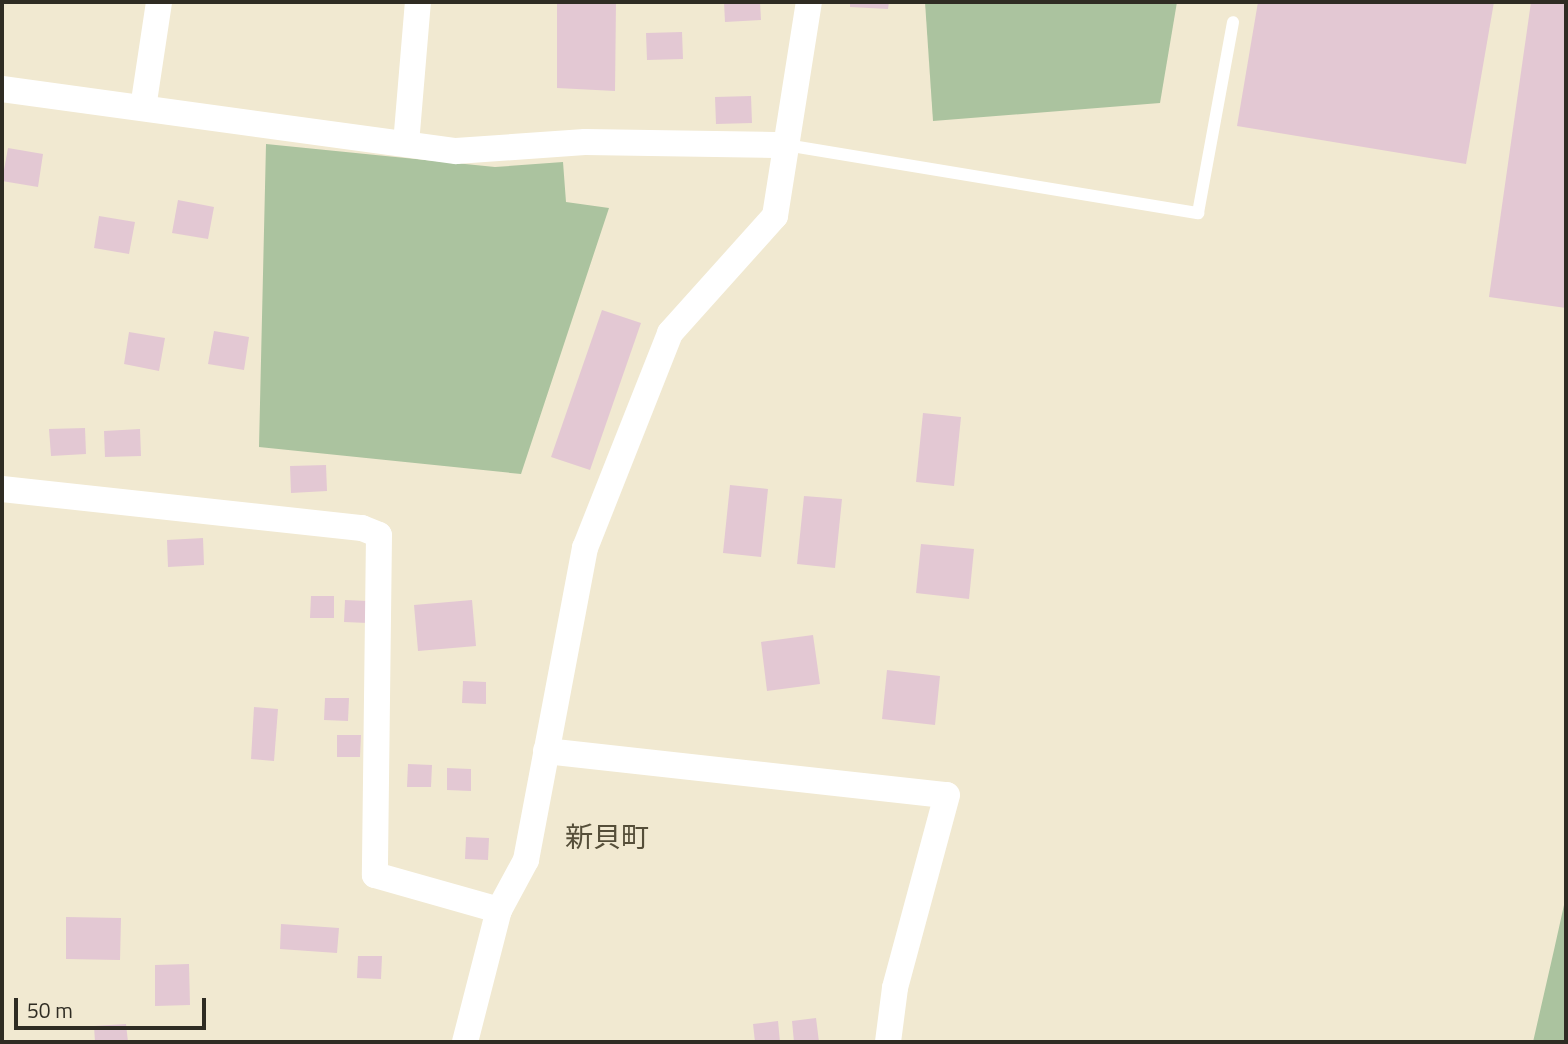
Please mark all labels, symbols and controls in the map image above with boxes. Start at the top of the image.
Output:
district label: 新貝町 [565,820,649,854]
scale bar [18,984,210,1028]
text: 50 m [27,994,73,1026]

